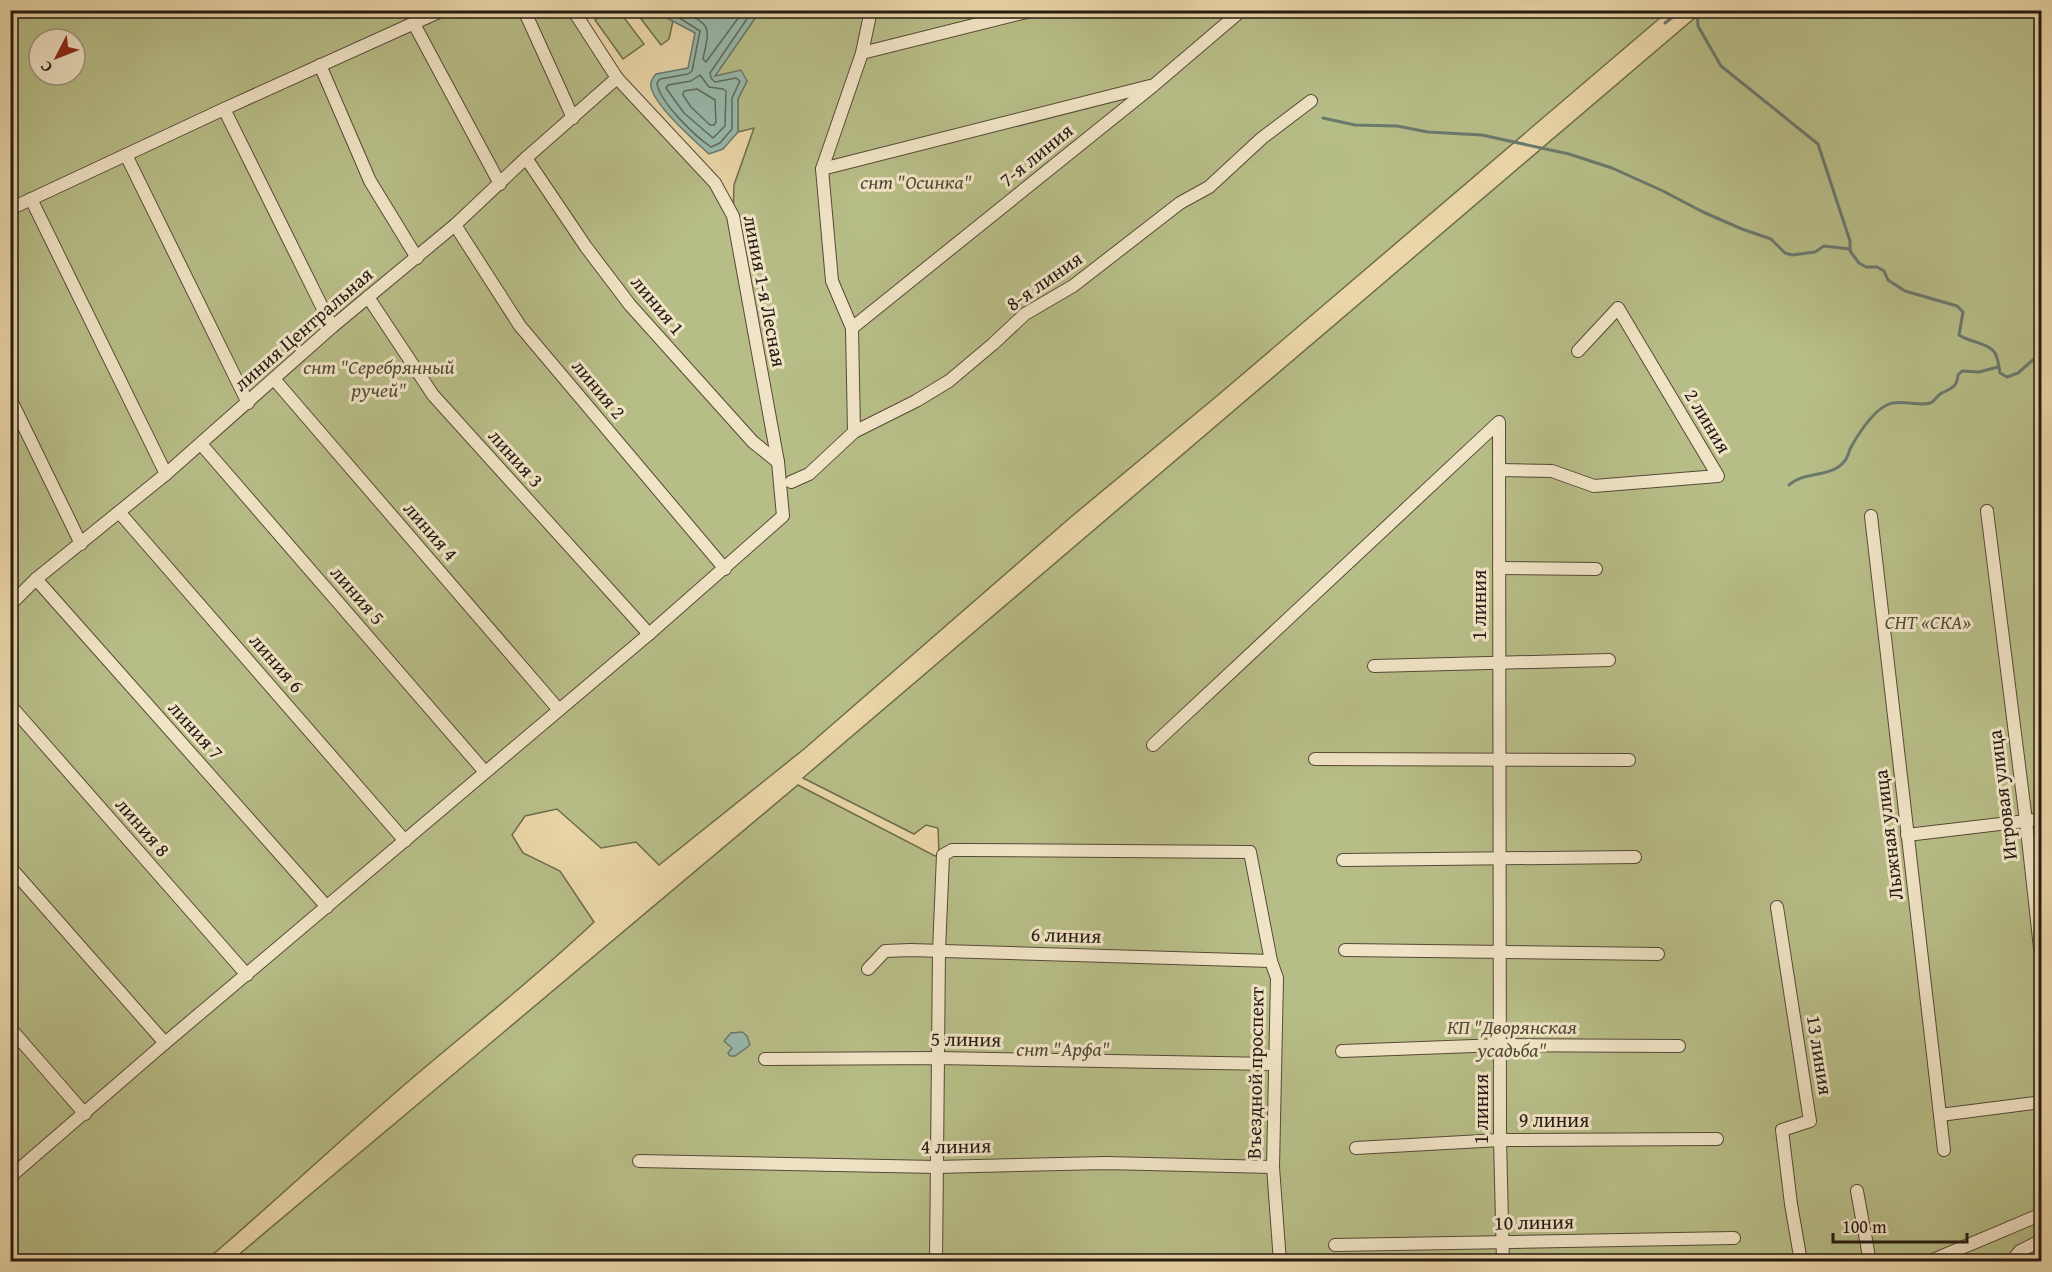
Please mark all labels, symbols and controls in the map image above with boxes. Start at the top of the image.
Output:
north arrow [27,27,87,87]
text: С [34,56,58,78]
street label: 7-я линия [993,116,1079,193]
park label: снт "Осинка" [860,167,972,196]
street label: линия 1-я Лесная [737,212,794,369]
street label: 8-я линия [1000,244,1088,318]
street label: линия Центральная [227,260,379,397]
street label: линия 1 [625,268,692,341]
park label: снт "Серебрянный ручей" [303,352,455,404]
street label: линия 2 [566,352,633,425]
street label: 2 линия [1678,383,1739,458]
street label: линия 3 [482,422,551,494]
street label: линия 4 [397,495,465,567]
street label: линия 5 [324,559,392,631]
street label: 1 линия [1464,570,1493,640]
park label: СНТ «СКА» [1885,607,1971,636]
street label: линия 6 [243,627,311,699]
street label: линия 7 [162,694,231,766]
street label: Игровая улица [1979,728,2024,862]
street label: Лыжная улица [1865,768,1910,902]
street label: линия 8 [109,791,177,863]
street label: 6 линия [1030,919,1102,950]
street label: Въездной проспект [1239,986,1271,1159]
park label: КП "Дворянская усадьба" [1447,1012,1577,1064]
street label: 13 линия [1800,1013,1841,1097]
street label: 5 линия [930,1023,1002,1054]
park label: снт "Арфа" [1016,1034,1110,1063]
street label: 1 линия [1466,1074,1495,1144]
street label: 9 линия [1519,1105,1589,1134]
street label: 4 линия [920,1130,992,1161]
street label: 10 линия [1494,1206,1574,1237]
scale bar [1833,1206,1966,1244]
text: 100 m [1842,1213,1887,1240]

